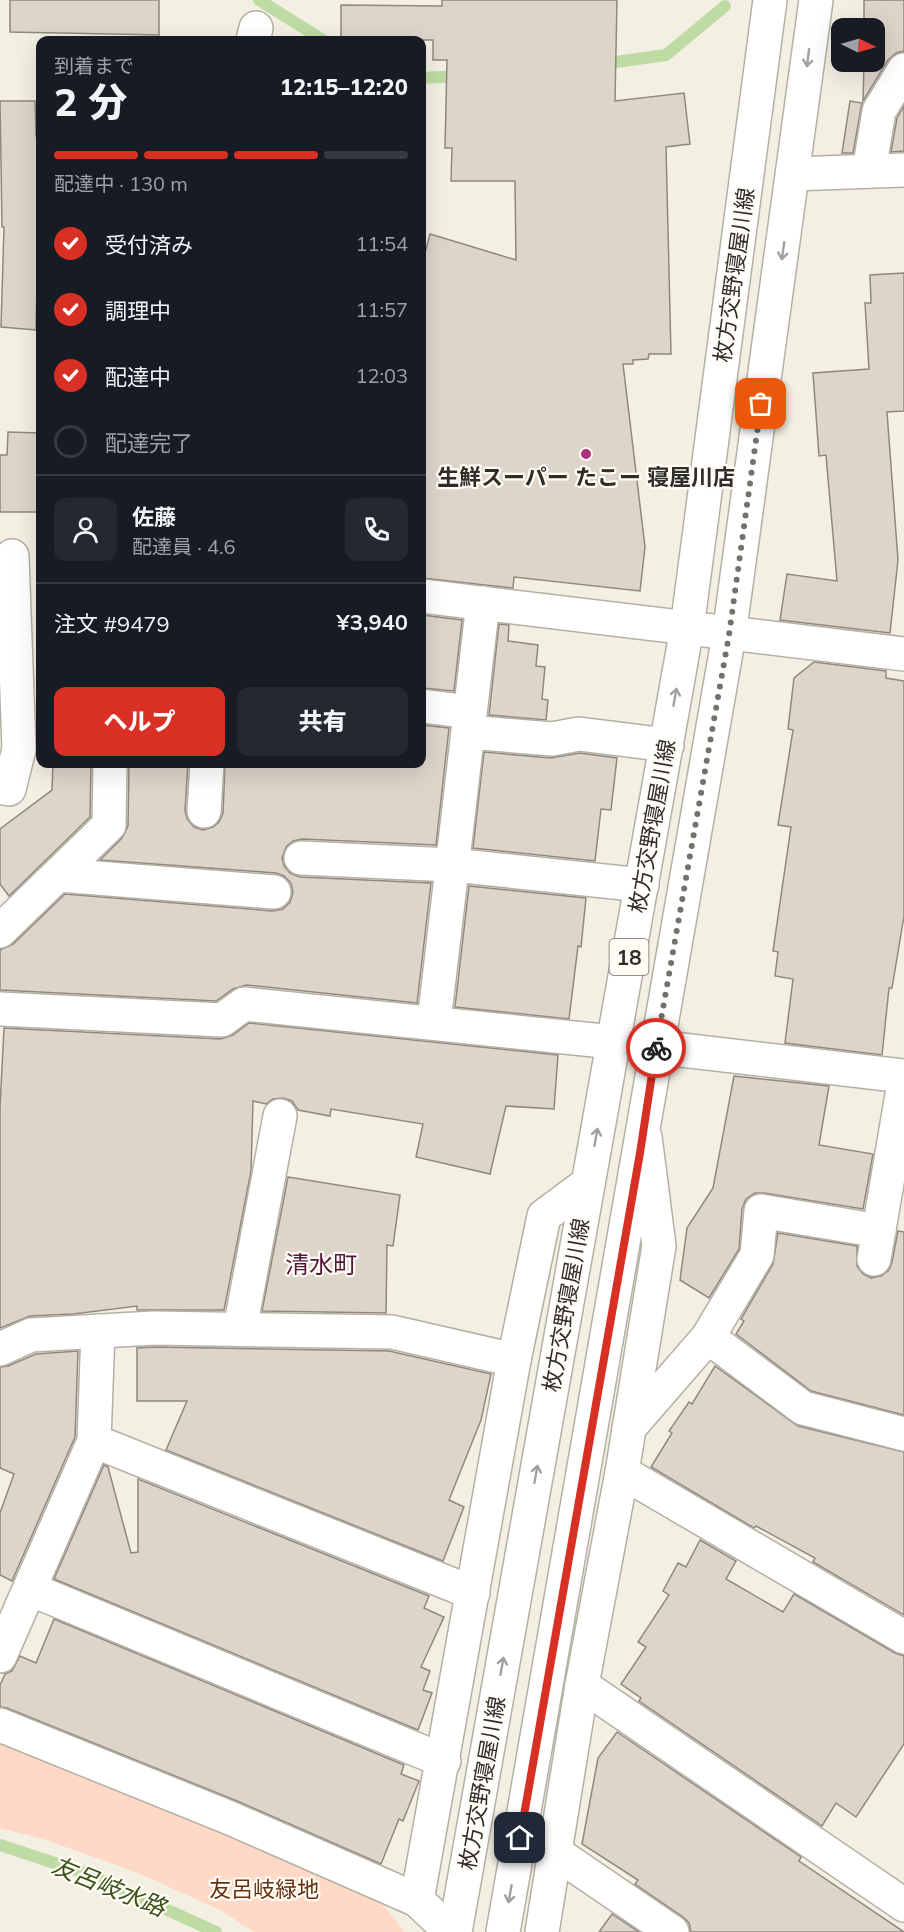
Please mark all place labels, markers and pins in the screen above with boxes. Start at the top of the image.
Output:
pin [735,378,786,429]
marker: 生鮮スーパー たこー 寝屋川店 [579,447,593,461]
place label: 生鮮スーパー たこー 寝屋川店 [437,463,735,491]
pin [494,1812,545,1863]

